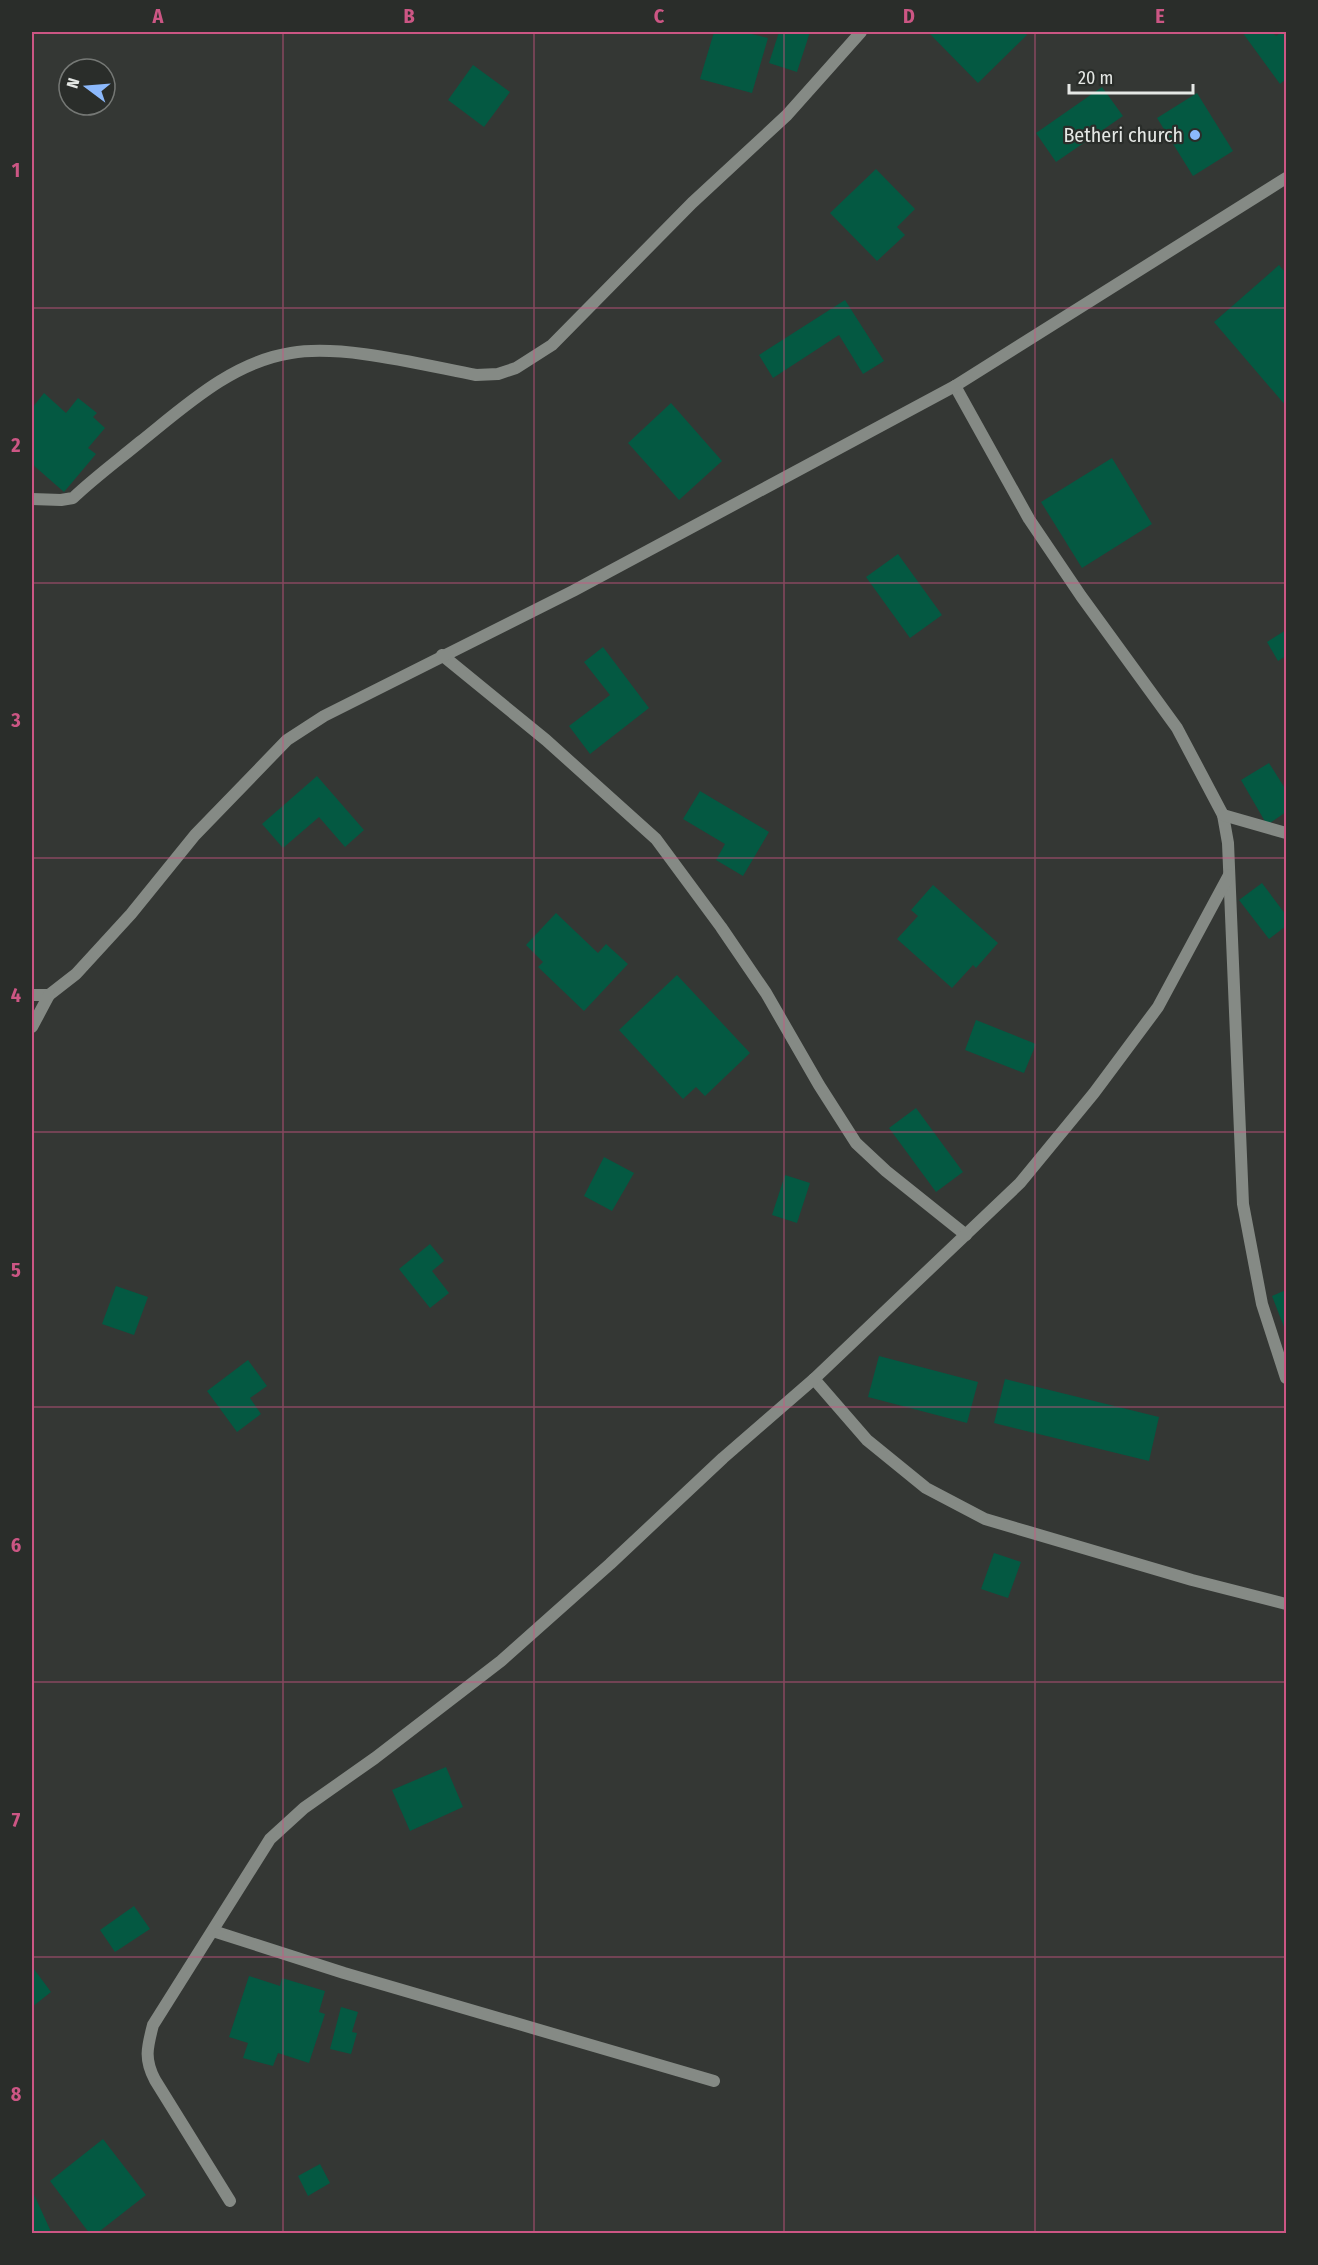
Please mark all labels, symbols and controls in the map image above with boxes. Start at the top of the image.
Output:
text: A [152,4,165,28]
text: B [403,4,415,28]
text: C [654,4,665,28]
text: D [903,4,915,28]
text: E [1155,4,1165,28]
north arrow [57,57,117,117]
scale bar [1069,57,1194,95]
text: 20 m [1078,67,1113,89]
text: N [63,76,84,90]
place label: Betheri church [1063,123,1183,147]
marker: Betheri church [1188,128,1202,142]
text: 1 [12,158,20,182]
text: 2 [10,433,21,457]
text: 3 [10,708,21,732]
text: 4 [11,983,21,1007]
text: 5 [11,1258,21,1282]
text: 6 [11,1533,21,1557]
text: 7 [12,1808,21,1832]
text: 8 [11,2082,22,2106]

